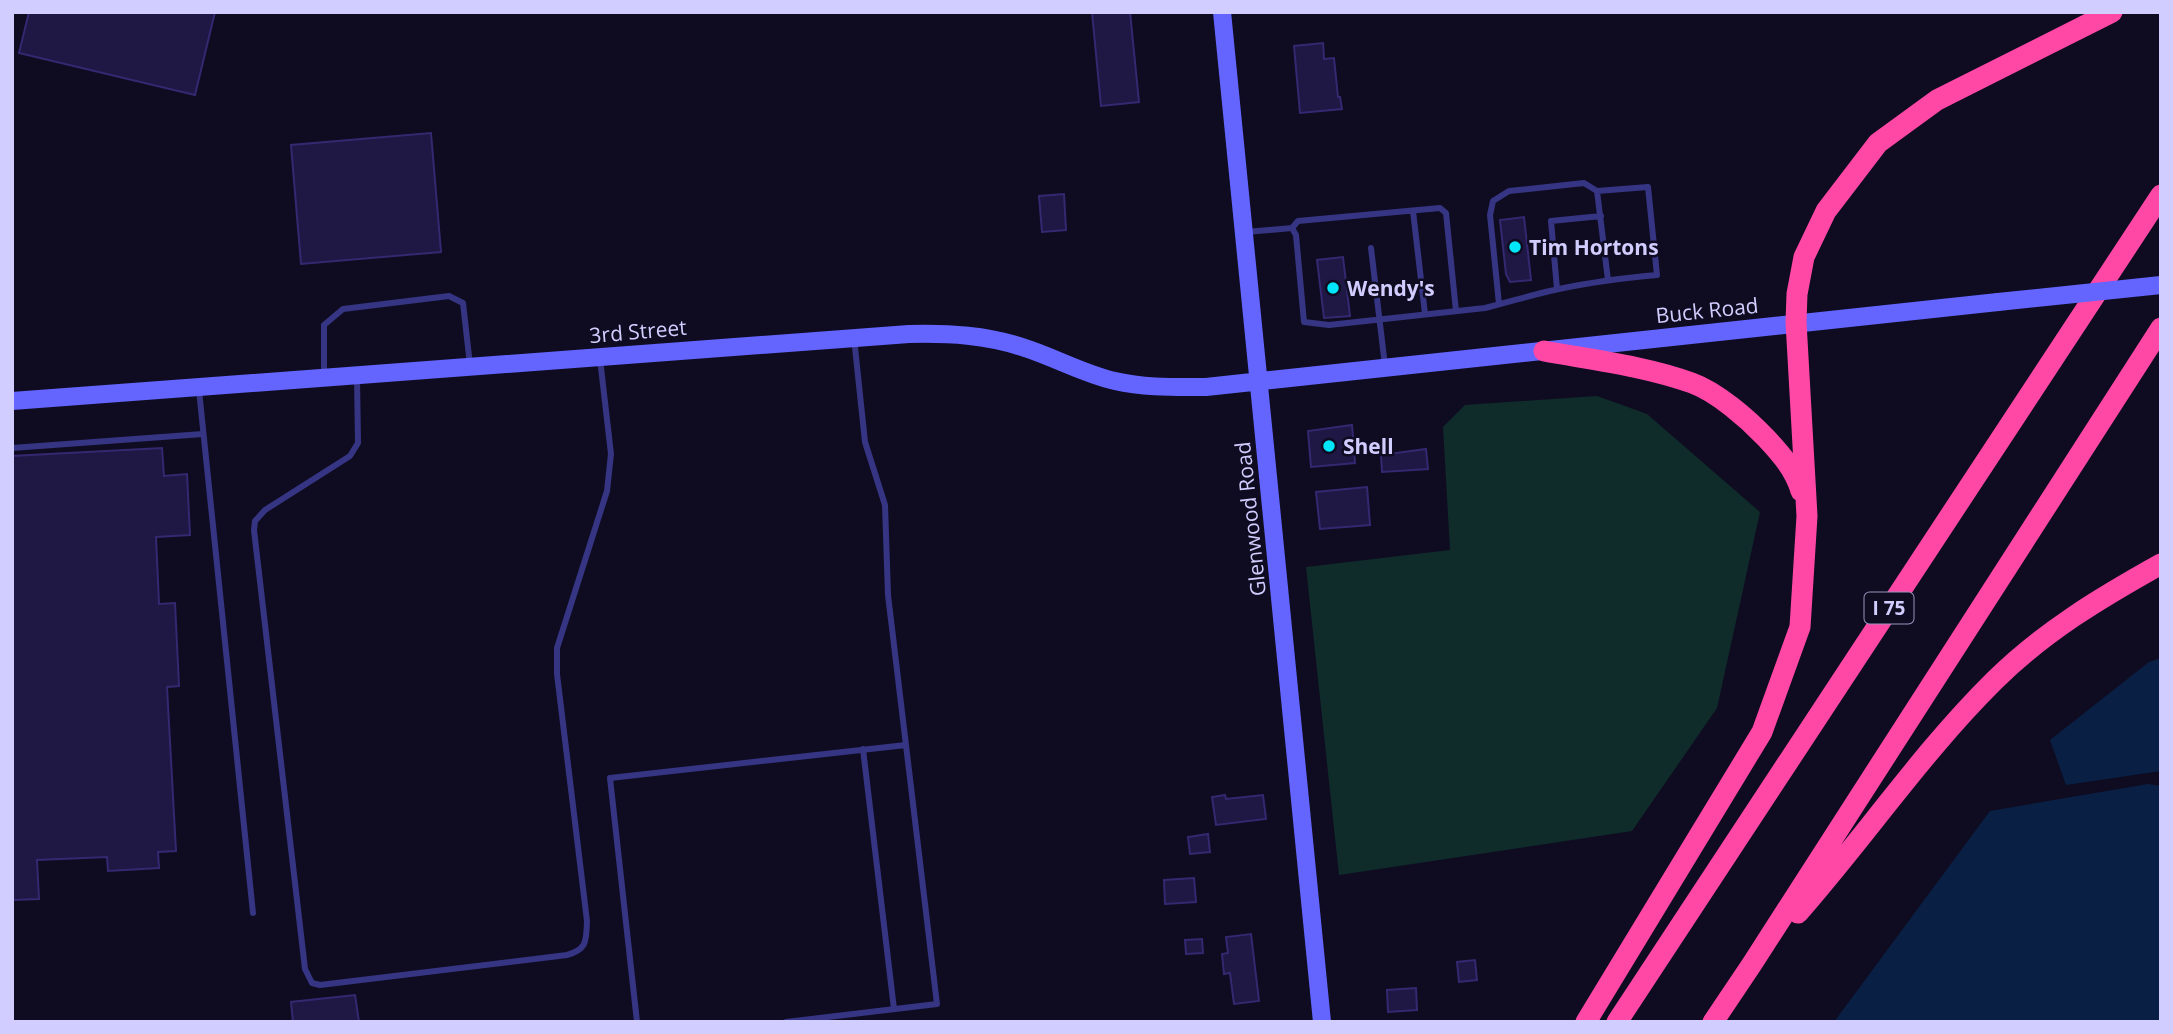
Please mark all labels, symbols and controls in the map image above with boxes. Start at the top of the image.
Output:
place label: Tim Hortons [1529,233,1659,261]
marker: Tim Hortons [1507,239,1523,255]
place label: Wendy's [1347,274,1435,302]
marker: Wendy's [1325,280,1341,296]
street label: Buck Road [1654,291,1760,329]
street label: 3rd Street [588,313,688,349]
place label: Shell [1343,432,1394,460]
marker: Shell [1321,438,1337,454]
street label: Glenwood Road [1228,440,1272,598]
road number: I 75 [1864,593,1913,624]

